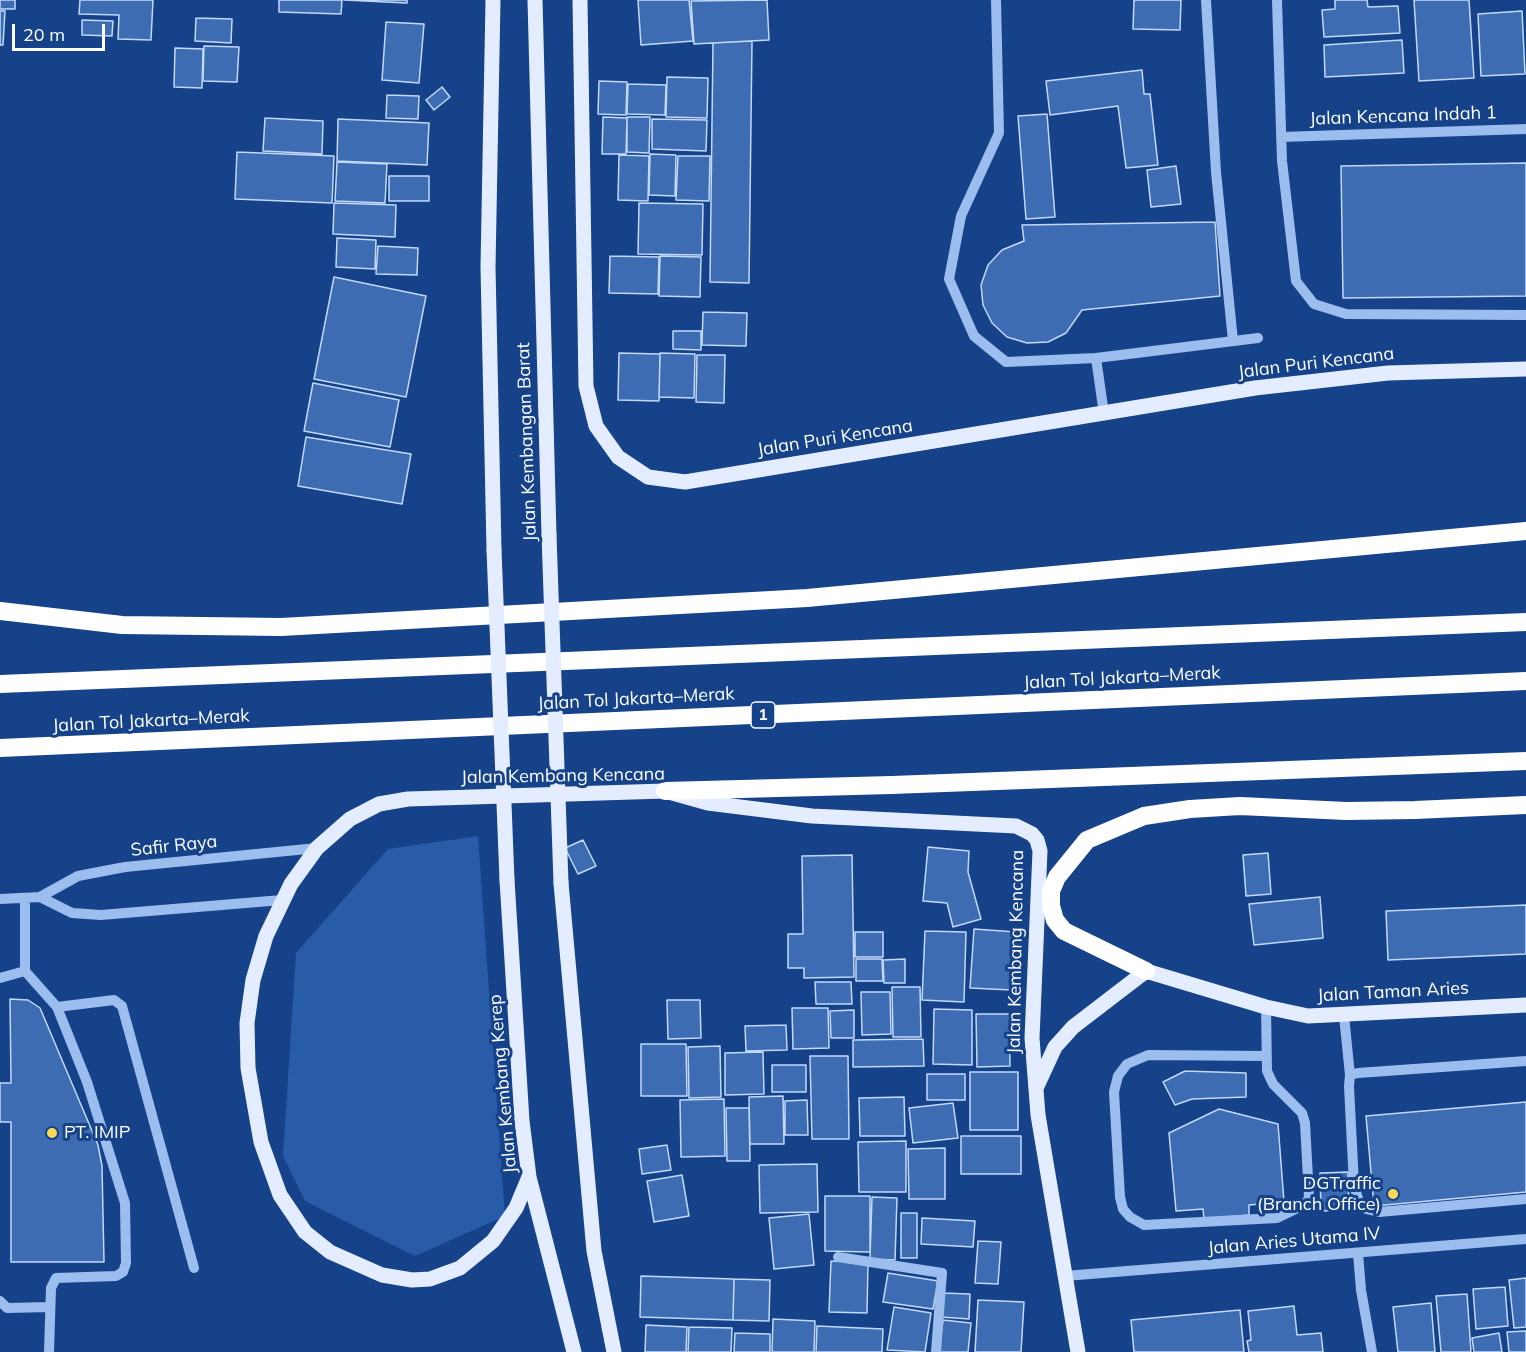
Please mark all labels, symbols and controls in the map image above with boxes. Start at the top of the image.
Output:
scale bar [15,12,108,50]
text: 20 m [23,23,65,46]
street label: Jalan Kencana Indah 1 [1309,102,1497,130]
street label: Jalan Kembangan Barat [513,342,541,542]
street label: Jalan Puri Kencana [1237,343,1395,383]
street label: Jalan Puri Kencana [756,415,914,461]
street label: Jalan Tol Jakarta–Merak [1023,662,1221,694]
street label: Jalan Tol Jakarta–Merak [537,683,735,715]
road number: 1 [751,702,775,728]
street label: Jalan Tol Jakarta–Merak [52,705,250,737]
street label: Jalan Kembang Kencana [461,763,665,789]
street label: Safir Raya [130,831,218,861]
street label: Jalan Kembang Kencana [1003,850,1029,1054]
street label: Jalan Taman Aries [1317,977,1469,1007]
street label: Jalan Kembang Kerep [484,994,522,1174]
place label: PT. IMIP [64,1122,130,1144]
marker: PT. IMIP [45,1126,59,1140]
place label: DGTraffic (Branch Office) [1257,1173,1381,1216]
marker: DGTraffic (Branch Office) [1386,1187,1400,1201]
street label: Jalan Aries Utama IV [1207,1223,1381,1259]

